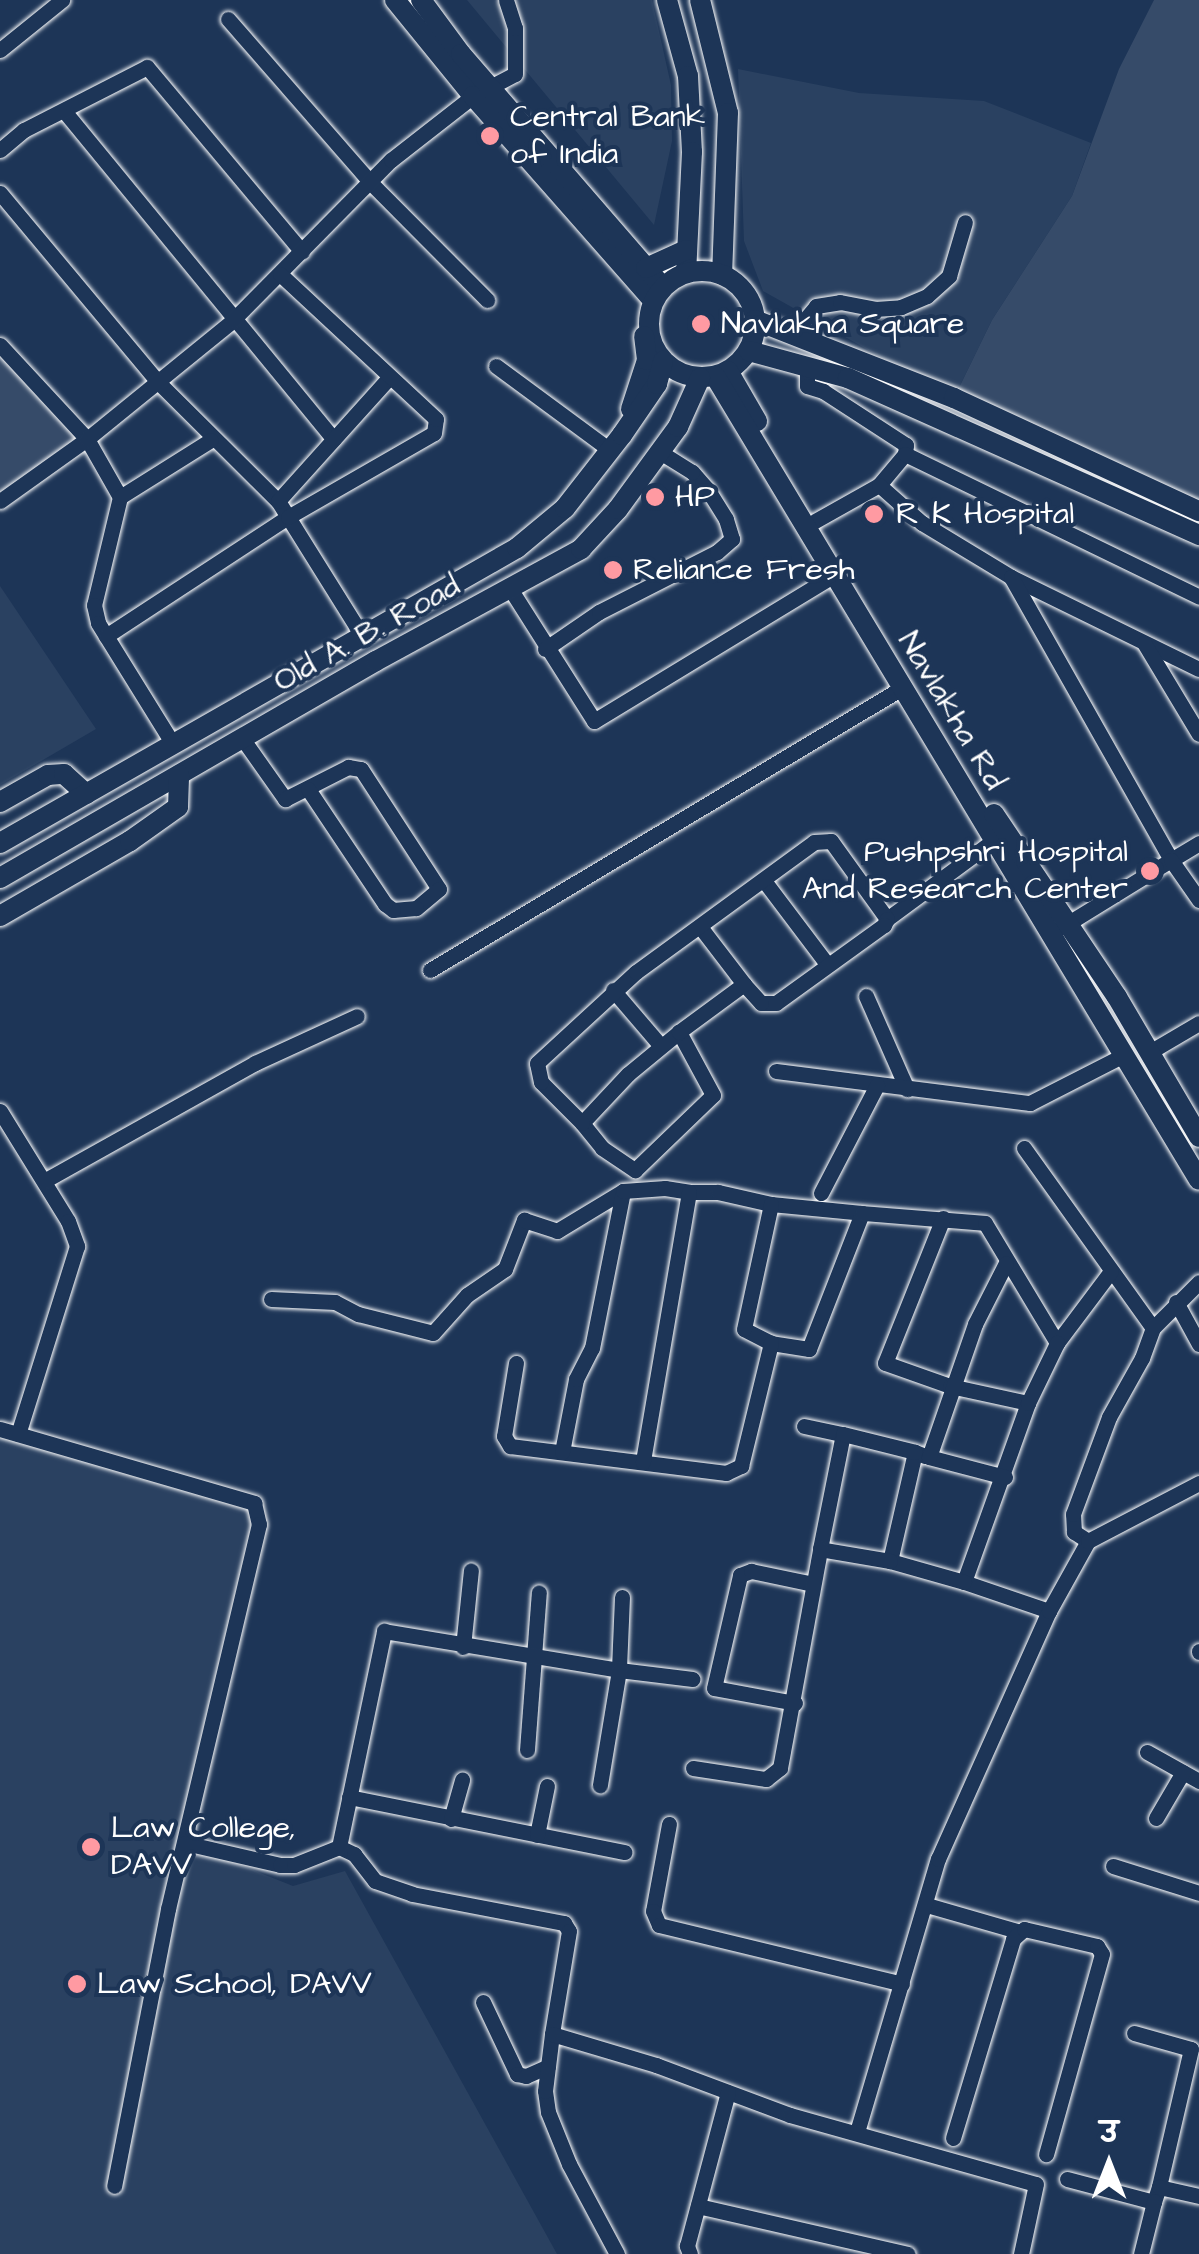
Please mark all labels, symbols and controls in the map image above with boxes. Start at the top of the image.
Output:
place label: Central Bank of India [510,99,705,174]
marker: Central Bank of India [479,125,501,147]
place label: Navlakha Square [721,305,964,343]
marker: Navlakha Square [690,313,712,335]
place label: HP [675,478,715,516]
marker: HP [644,486,666,508]
place label: R K Hospital [896,495,1074,533]
marker: R K Hospital [861,501,887,527]
place label: Reliance Fresh [633,551,855,589]
marker: Reliance Fresh [602,559,624,581]
street label: Old A. B. Road [267,567,467,701]
street label: Navlakha Rd [889,625,1013,797]
place label: Pushpshri Hospital And Research Center [802,834,1128,909]
marker: Pushpshri Hospital And Research Center [1137,858,1163,884]
place label: Law College, DAVV [111,1810,296,1885]
marker: Law College, DAVV [80,1836,102,1858]
place label: Law School, DAVV [97,1965,372,2003]
marker: Law School, DAVV [66,1973,88,1995]
north arrow [1059,2114,1159,2214]
text: उ [1100,2114,1118,2153]

